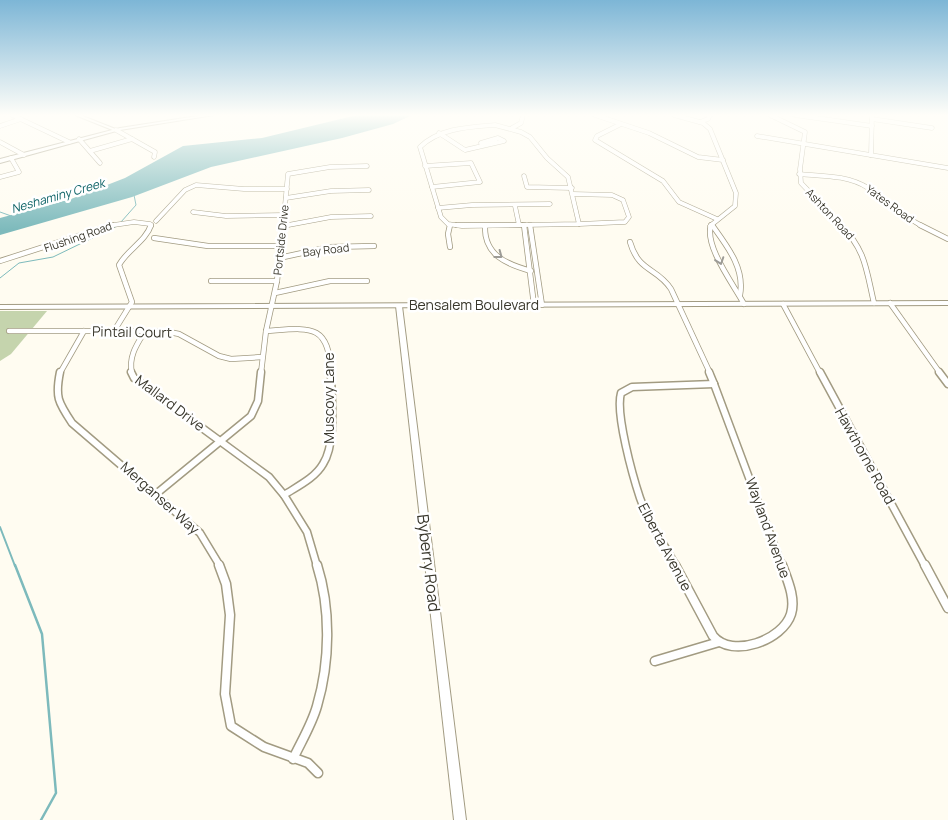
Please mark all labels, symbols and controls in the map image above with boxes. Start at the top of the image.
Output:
water label: Neshaminy Creek [9,173,109,217]
street label: Yates Road [863,181,917,226]
street label: Ashton Road [803,185,858,242]
street label: Portside Drive [269,203,292,276]
street label: Flushing Road [42,218,114,255]
street label: Bay Road [302,239,350,260]
one-way arrow [493,250,502,258]
one-way arrow [714,256,724,264]
street label: Bensalem Boulevard [409,295,539,314]
street label: Pintail Court [92,321,173,342]
street label: Muscovy Lane [319,352,338,444]
street label: Mallard Drive [132,370,209,435]
street label: Hawthorne Road [831,404,900,507]
street label: Merganser Way [117,457,204,538]
street label: Wayland Avenue [741,475,795,581]
street label: Elberta Avenue [634,500,697,594]
street label: Byberry Road [412,513,446,613]

